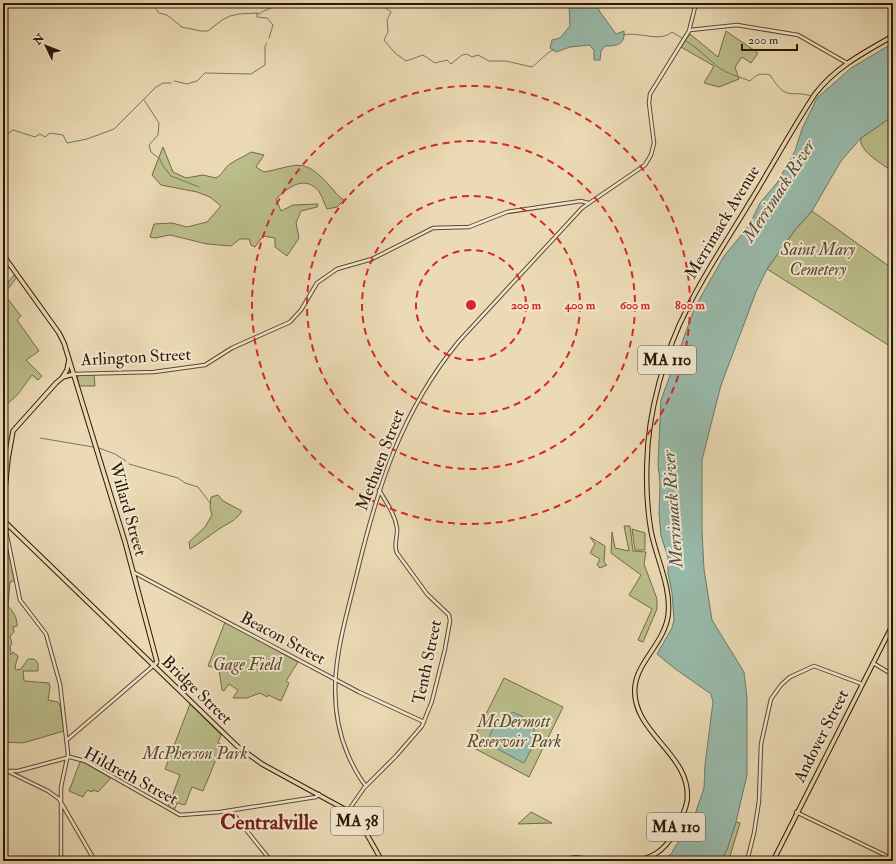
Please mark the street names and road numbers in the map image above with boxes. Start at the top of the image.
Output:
street label: Merrimack Avenue [680,162,764,282]
street label: Arlington Street [80,344,192,370]
road number: MA 110 [638,346,696,374]
street label: Methuen Street [351,406,409,514]
street label: Willard Street [104,459,152,559]
street label: Beacon Street [237,607,330,669]
street label: Tenth Street [408,618,446,706]
street label: Bridge Street [157,651,237,729]
street label: Andover Street [788,686,854,787]
street label: Hildreth Street [80,742,182,810]
road number: MA 38 [331,807,383,835]
road number: MA 110 [647,813,705,841]

